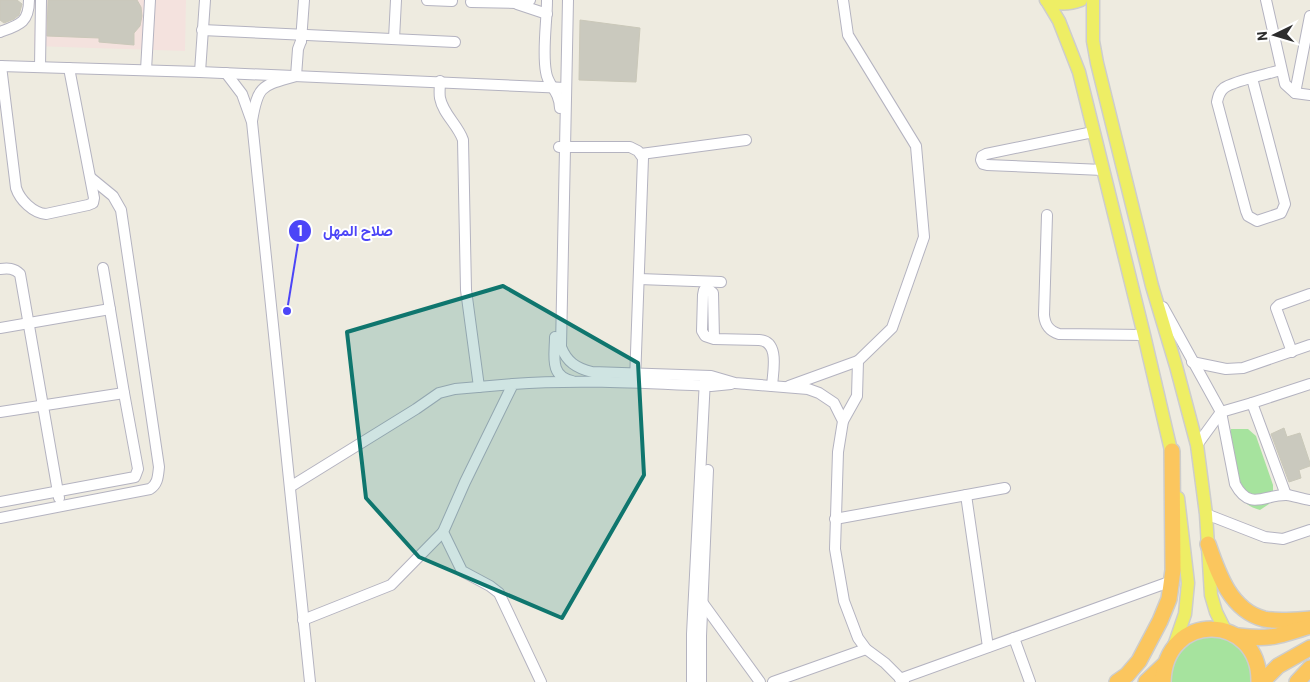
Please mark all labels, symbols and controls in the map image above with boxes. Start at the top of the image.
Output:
north arrow [1250,10,1300,60]
text: N [1253,31,1270,42]
callout: صلاح المهل [288,216,403,246]
text: 1 [297,221,303,239]
text: صلاح المهل [323,221,393,241]

